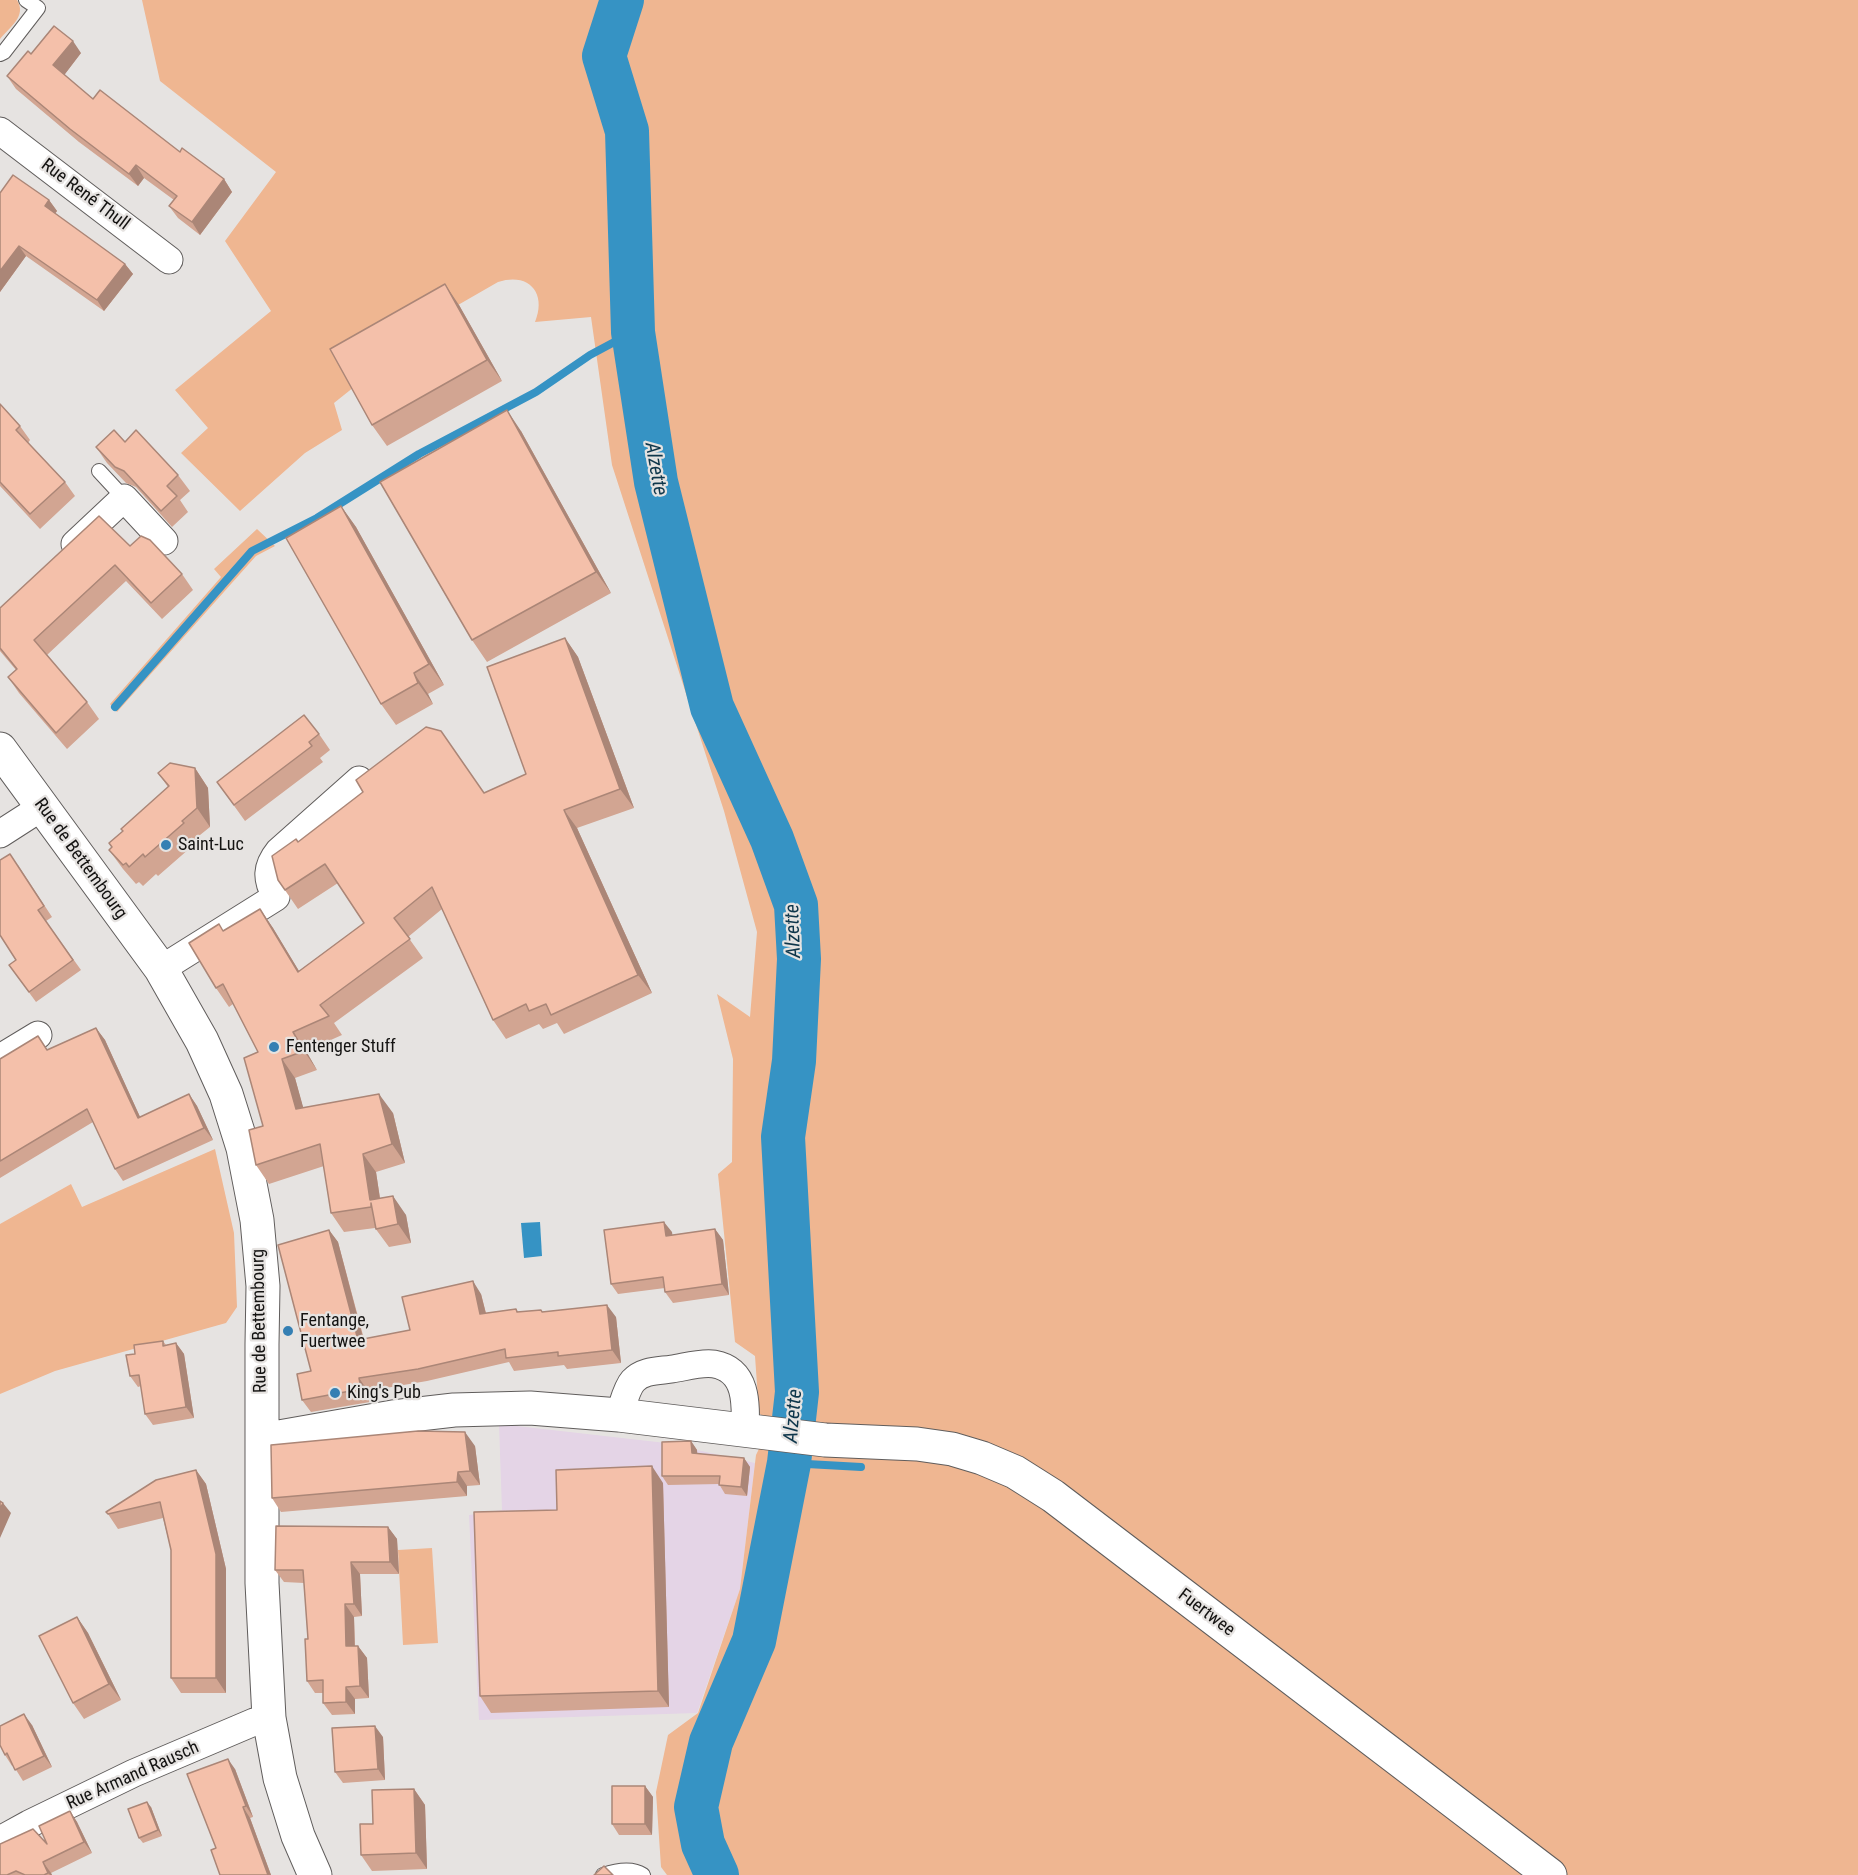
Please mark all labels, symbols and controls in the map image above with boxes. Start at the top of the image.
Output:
street label: Rue René Thull [37,155,133,235]
water label: Alzette [639,440,671,498]
street label: Rue de Bettembourg [29,794,131,924]
place label: Saint-Luc [178,834,244,856]
marker: Saint-Luc [159,838,173,852]
water label: Alzette [781,904,807,958]
place label: Fentenger Stuff [286,1036,396,1058]
marker: Fentenger Stuff [267,1040,281,1054]
street label: Rue de Bettembourg [248,1249,272,1393]
place label: Fentange, Fuertwee [300,1310,369,1352]
marker: Fentange, Fuertwee [281,1324,295,1338]
place label: King's Pub [347,1382,421,1404]
marker: King's Pub [328,1386,342,1400]
water label: Alzette [780,1388,808,1444]
street label: Fuertwee [1173,1585,1239,1641]
street label: Rue Armand Rausch [63,1737,203,1815]

